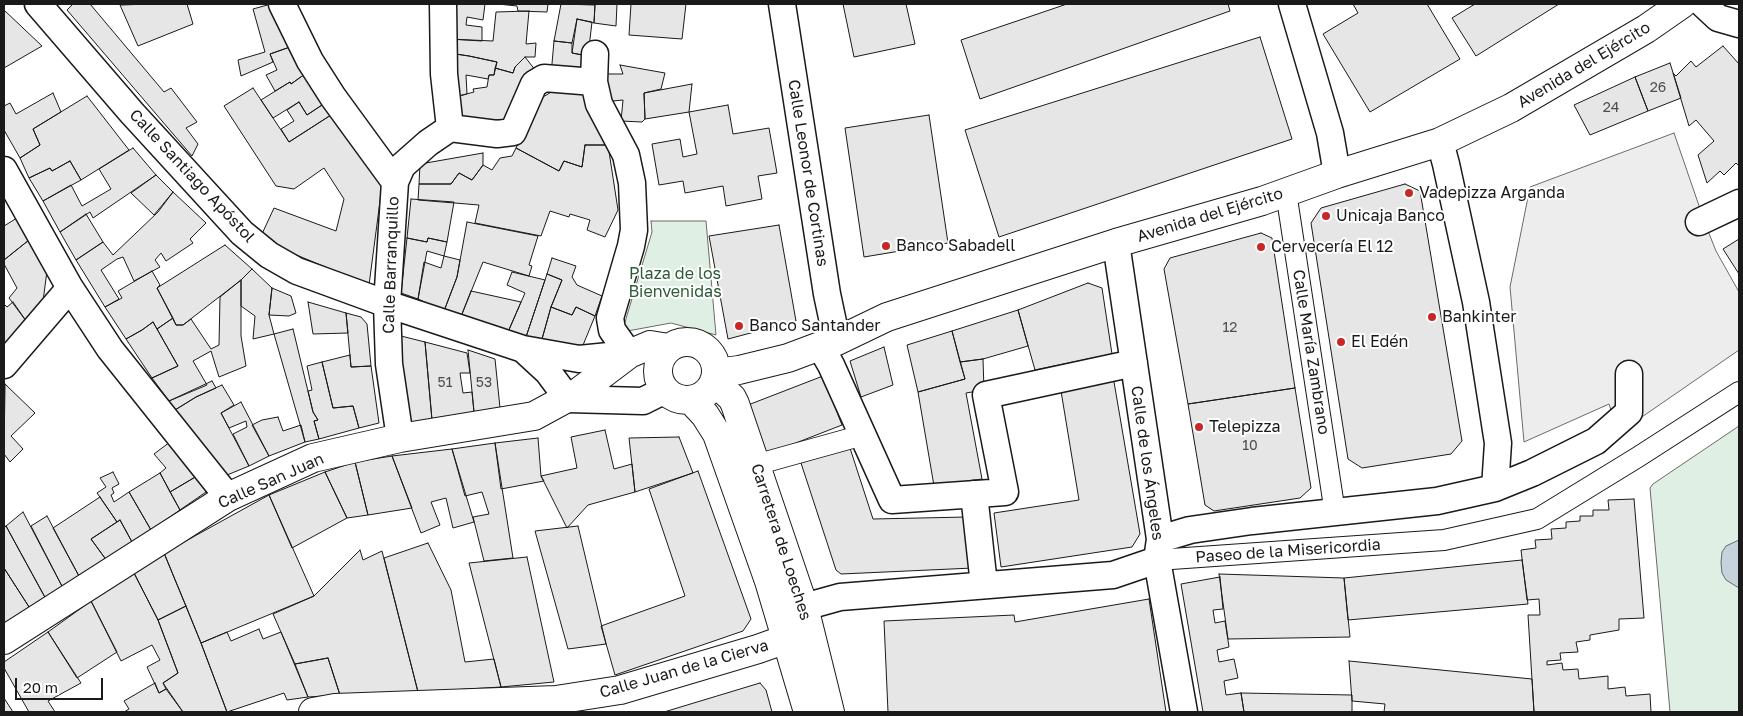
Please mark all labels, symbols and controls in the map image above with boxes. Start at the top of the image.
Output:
street label: Avenida del Ejército [1514,18,1654,112]
street label: Calle Leonor de Cortinas [784,78,832,268]
house number: 26 [1650,80,1666,96]
house number: 24 [1603,100,1619,116]
street label: Calle Santiago Apóstol [125,105,259,247]
place label: Vadepizza Arganda [1419,183,1565,203]
street label: Avenida del Ejército [1135,184,1285,246]
marker: Vadepizza Arganda [1403,187,1415,199]
street label: Calle Barranquillo [379,196,403,334]
place label: Unicaja Banco [1336,206,1445,226]
marker: Unicaja Banco [1320,210,1332,222]
place label: Banco Sabadell [896,236,1015,256]
place label: Cervecería El 12 [1271,237,1393,257]
marker: Banco Sabadell [880,240,892,252]
marker: Cervecería El 12 [1255,241,1267,253]
park label: Plaza de los Bienvenidas [628,264,722,302]
street label: Calle María Zambrano [1288,268,1334,436]
place label: Bankinter [1442,307,1517,327]
marker: Bankinter [1426,311,1438,323]
place label: Banco Santander [749,316,881,336]
marker: Banco Santander [733,320,745,332]
house number: 12 [1223,320,1237,336]
place label: El Edén [1351,332,1408,352]
marker: El Edén [1335,336,1347,348]
house number: 51 [438,375,452,391]
house number: 53 [476,375,492,391]
street label: Calle de los Ángeles [1127,385,1167,541]
place label: Telepizza [1209,417,1281,437]
marker: Telepizza [1193,421,1205,433]
house number: 10 [1242,438,1258,454]
street label: Calle San Juan [215,449,327,513]
street label: Carretera de Loeches [747,461,815,623]
street label: Paseo de la Misericordia [1195,535,1381,567]
street label: Calle Juan de la Cierva [597,636,771,702]
scale bar [18,668,105,700]
text: 20 m [23,678,58,696]

